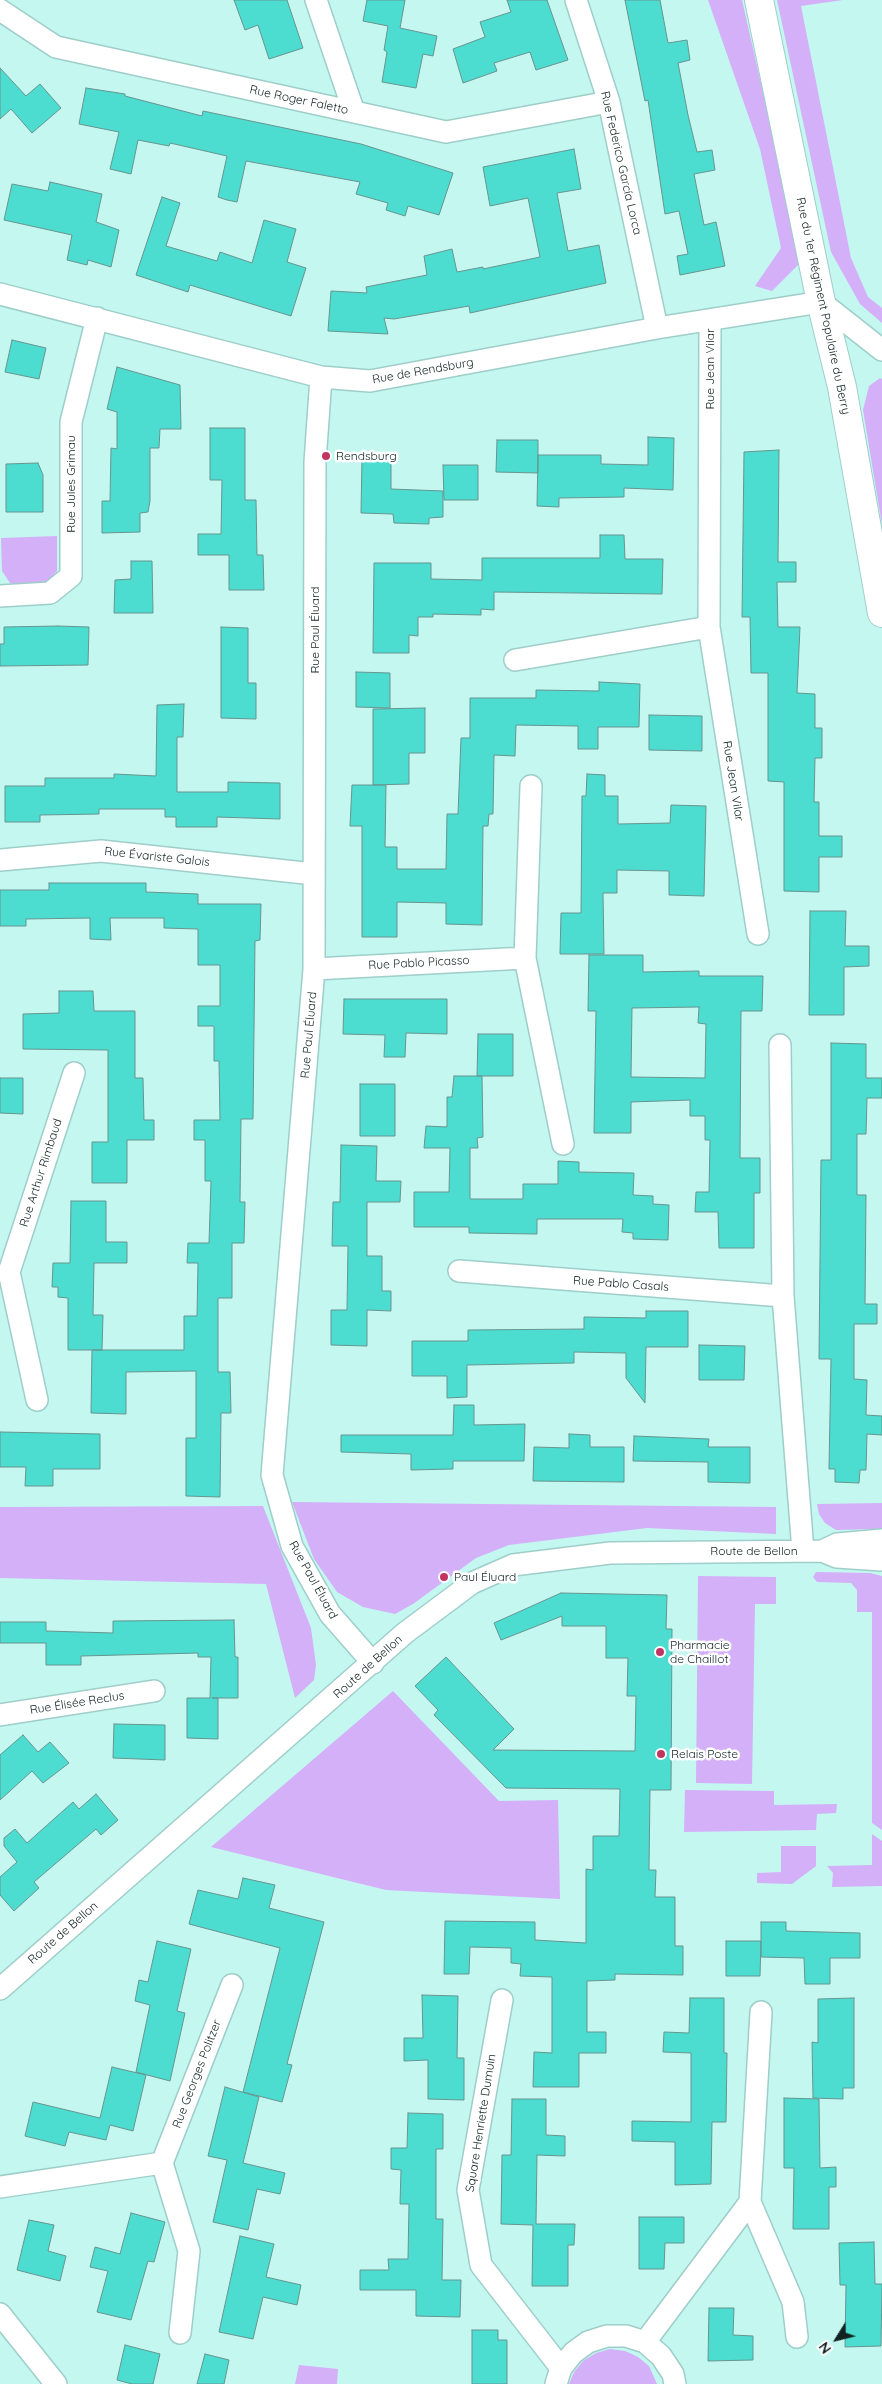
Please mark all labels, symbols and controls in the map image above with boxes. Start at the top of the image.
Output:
street label: Rue Roger Faletto [248,83,350,117]
street label: Rue Federico García Lorca [597,90,645,236]
street label: Rue du 1er Régiment Populaire du Berry [793,196,853,416]
street label: Rue Jean Vilar [703,328,717,410]
street label: Rue de Rendsburg [371,355,475,387]
street label: Rue Jules Grimau [64,435,78,533]
place label: Rendsburg [336,449,397,463]
marker: Rendsburg [320,450,332,462]
street label: Rue Paul Éluard [308,586,322,674]
street label: Rue Jean Vilar [720,740,746,822]
street label: Rue Évariste Galois [104,844,210,870]
street label: Rue Pablo Picasso [368,953,470,973]
street label: Rue Paul Éluard [298,991,320,1079]
street label: Rue Arthur Rimbaud [17,1117,65,1229]
street label: Rue Pablo Casals [573,1273,669,1295]
street label: Rue Paul Éluard [286,1538,340,1622]
street label: Route de Bellon [710,1544,798,1558]
place label: Paul Éluard [454,1570,516,1584]
marker: Paul Éluard [438,1571,450,1583]
street label: Route de Bellon [331,1632,405,1702]
place label: Pharmacie de Chaillot [670,1638,730,1666]
marker: Pharmacie de Chaillot [654,1646,666,1658]
street label: Rue Élisée Reclus [29,1688,125,1718]
place label: Relais Poste [671,1747,738,1761]
marker: Relais Poste [655,1748,667,1760]
street label: Route de Bellon [25,1899,101,1967]
street label: Rue Georges Politzer [170,2018,224,2130]
street label: Square Henriette Dumuin [463,2053,499,2193]
north arrow [812,2314,862,2364]
text: N [815,2338,835,2357]

